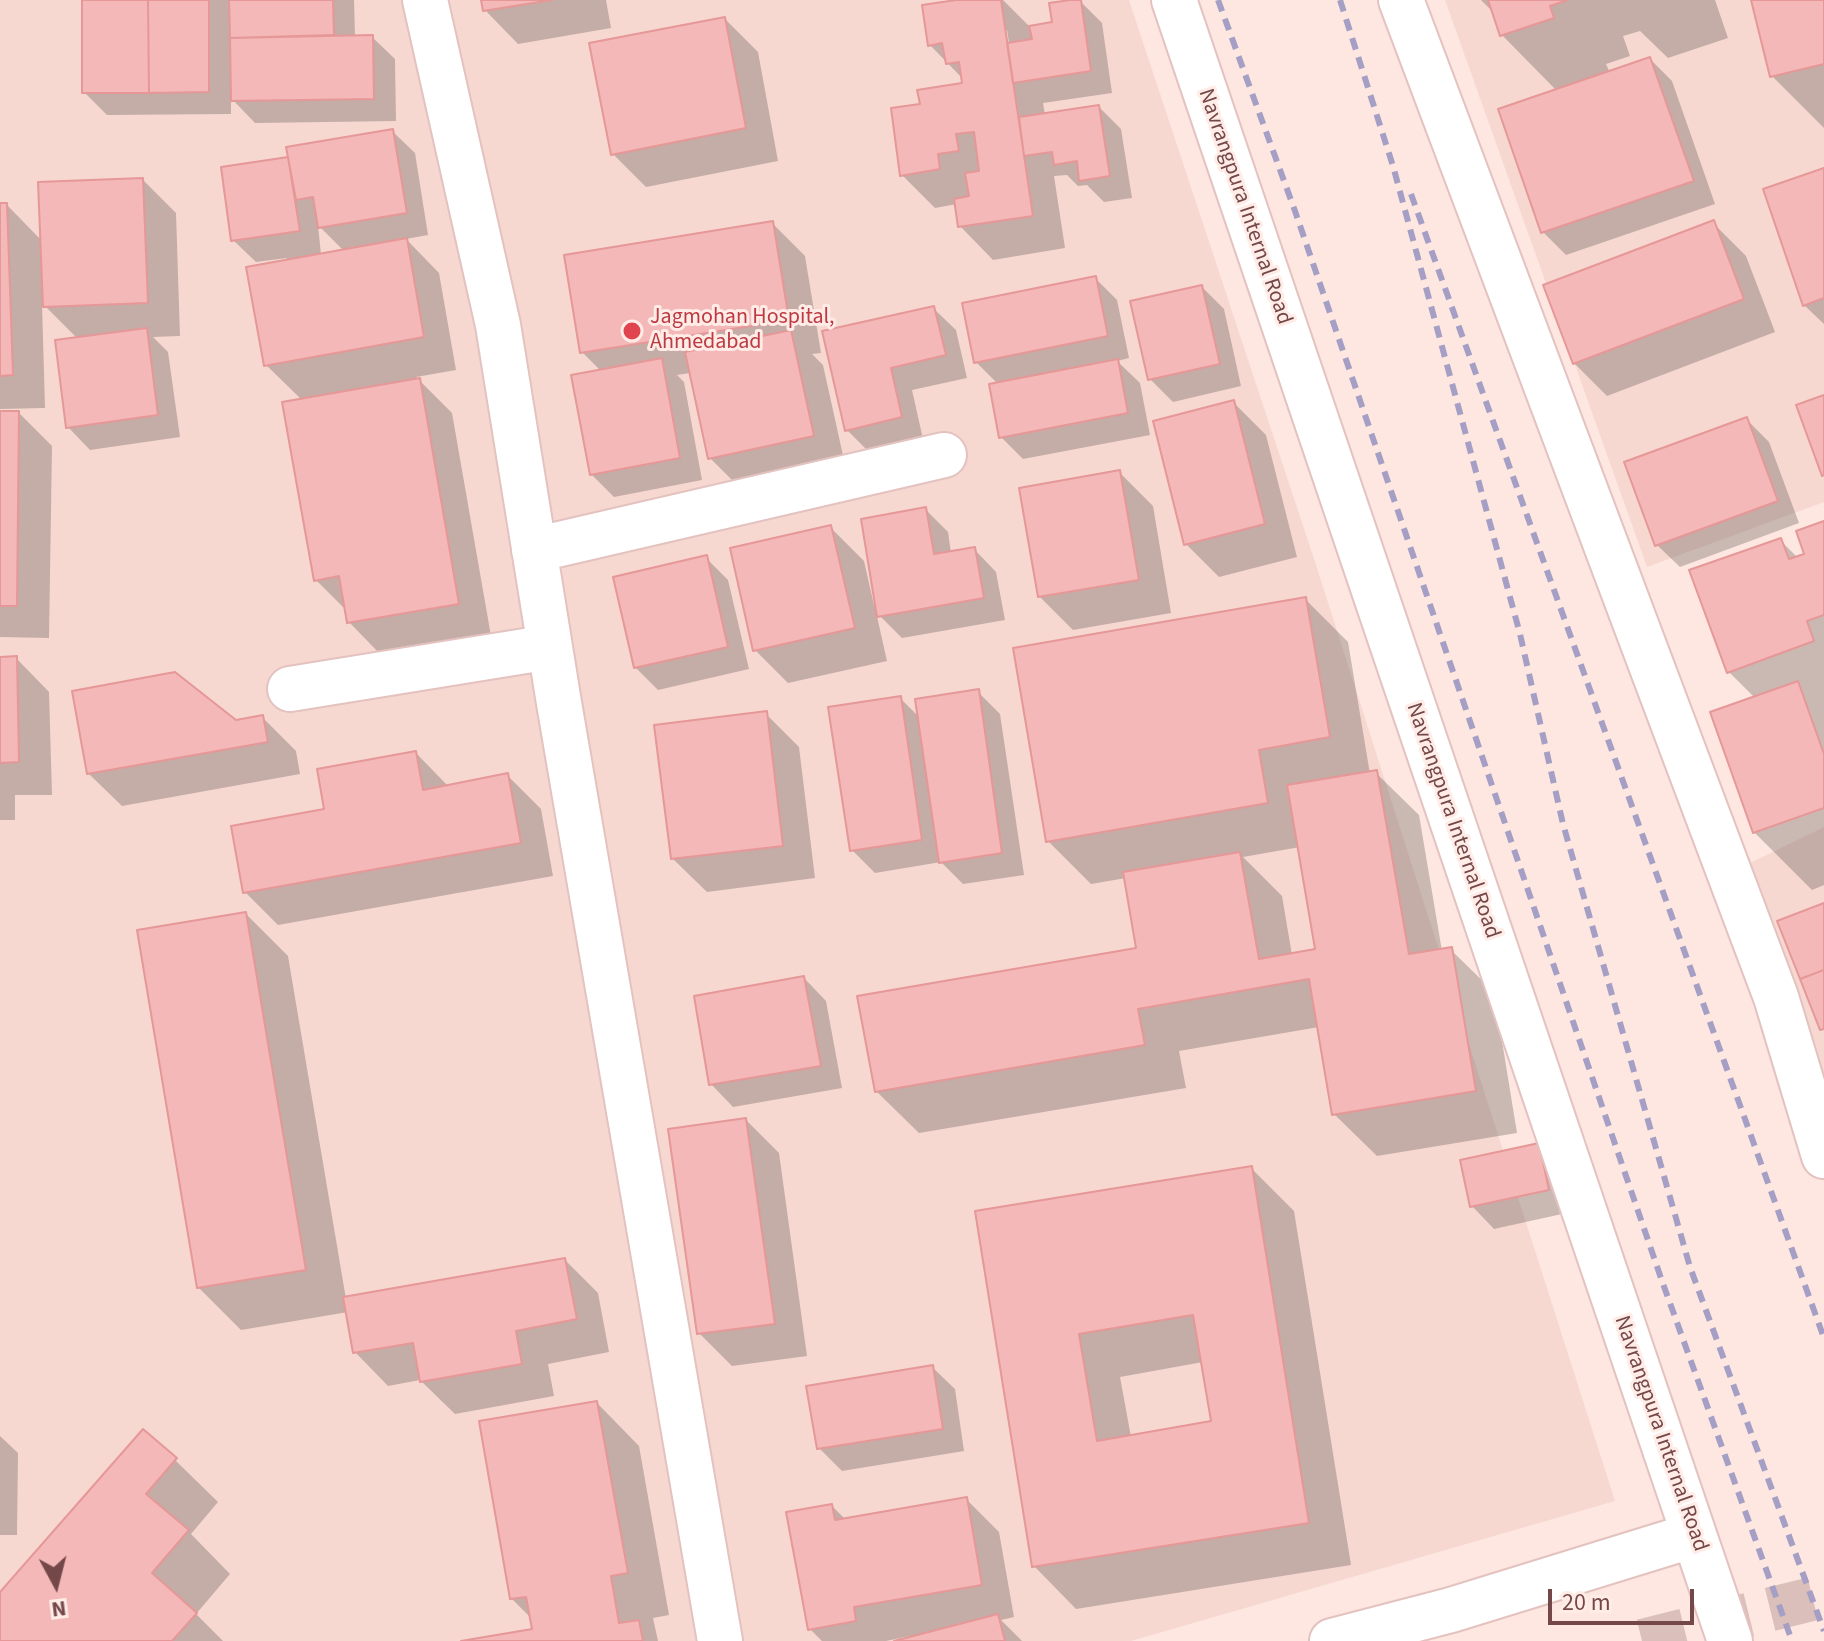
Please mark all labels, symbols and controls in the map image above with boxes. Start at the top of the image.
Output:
street label: Navrangpura Internal Road [1191,86,1297,328]
place label: Jagmohan Hospital, Ahmedabad [650,305,835,356]
marker: Jagmohan Hospital, Ahmedabad [621,320,643,342]
street label: Navrangpura Internal Road [1399,700,1505,942]
street label: Navrangpura Internal Road [1607,1313,1713,1555]
north arrow [16,1545,96,1625]
scale bar [1552,1573,1698,1623]
text: 20 m [1562,1585,1611,1620]
text: N [50,1592,68,1626]

